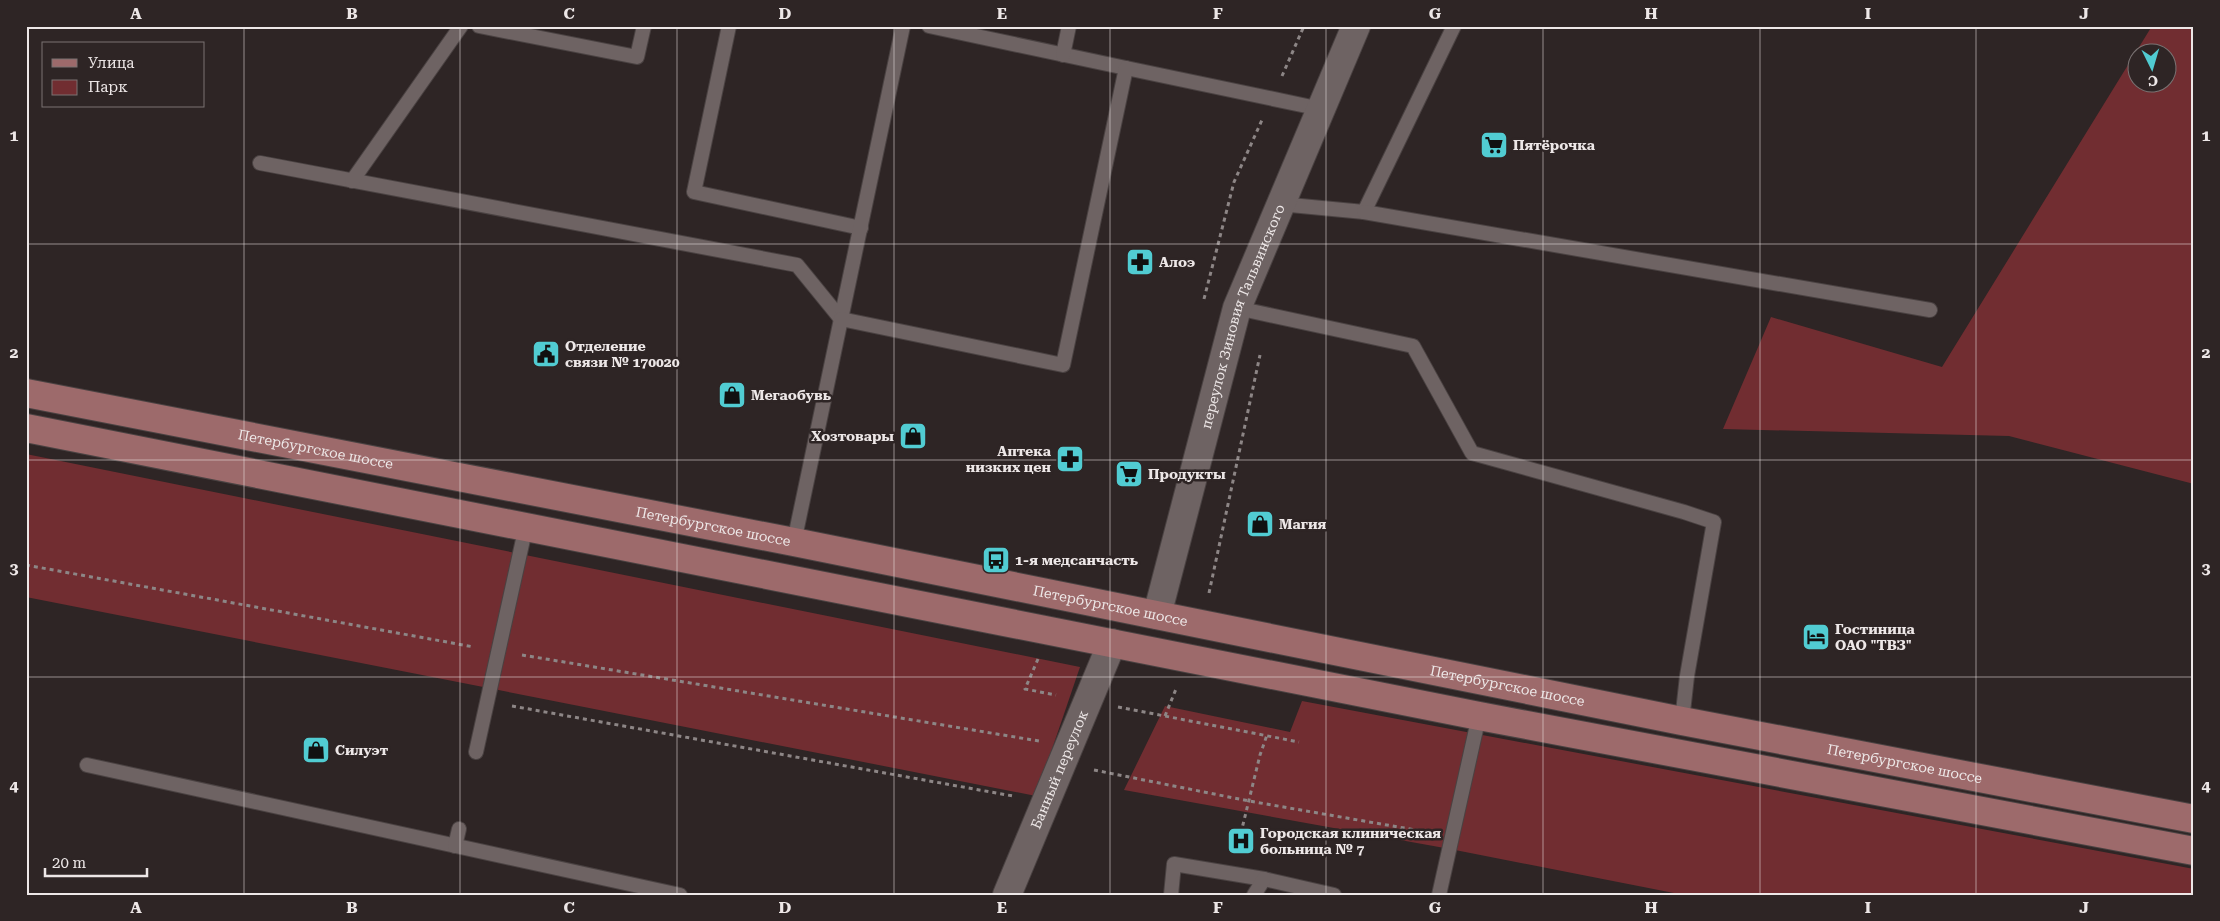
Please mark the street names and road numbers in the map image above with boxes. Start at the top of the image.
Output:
street label: переулок Зиновия Тальвинского [1198,202,1288,430]
street label: Петербургское шоссе [237,426,395,472]
street label: Петербургское шоссе [634,503,792,549]
street label: Петербургское шоссе [1032,582,1189,629]
street label: Петербургское шоссе [1429,662,1586,709]
street label: Банный переулок [1028,708,1091,831]
street label: Петербургское шоссе [1826,741,1984,786]

